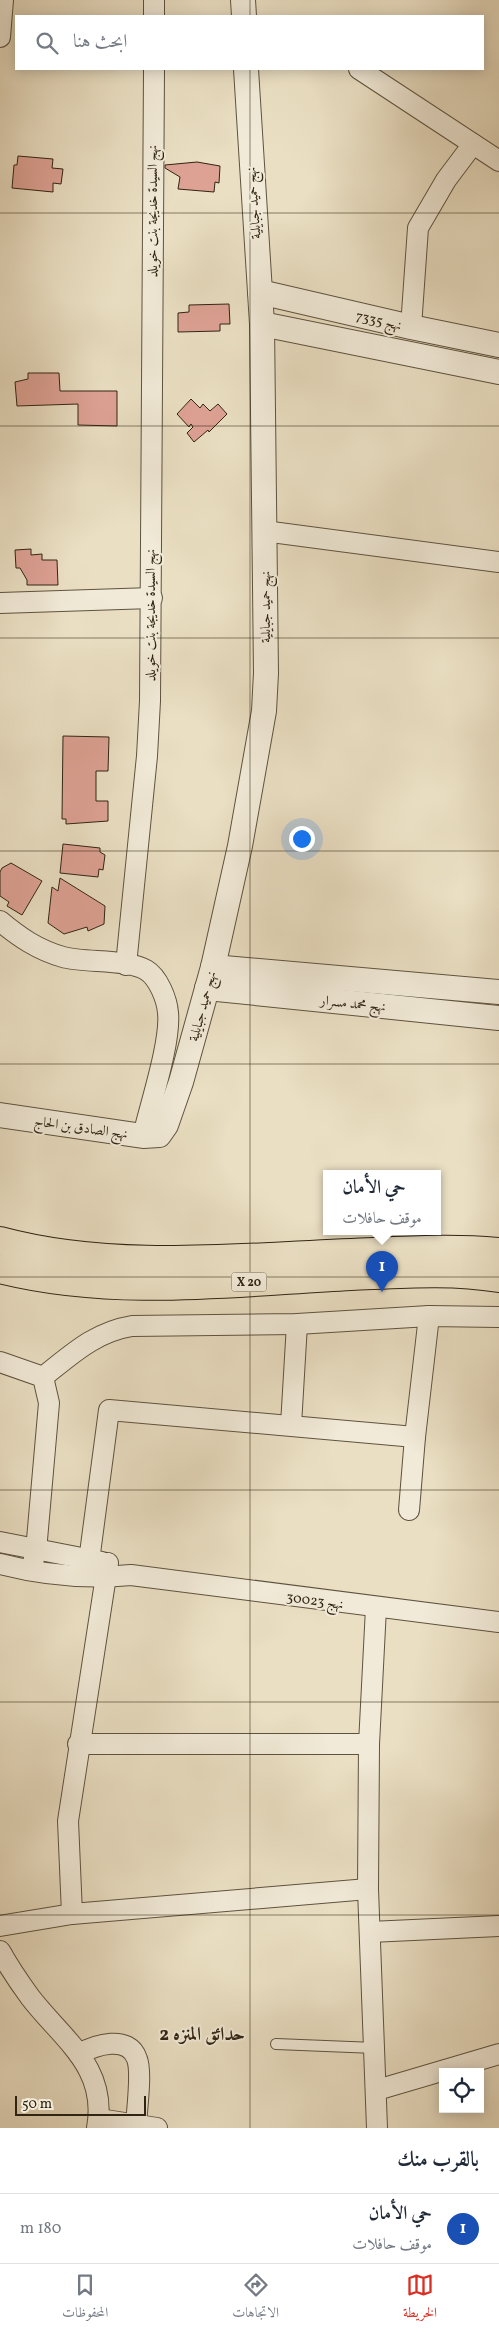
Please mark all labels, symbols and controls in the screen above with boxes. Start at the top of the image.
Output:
search box [15,15,484,70]
icon: search [33,29,61,57]
text: ابحث هنا [73,29,127,55]
street label: نهج السيدة خديجة بنت خويلد [144,145,165,277]
street label: نهج حميد جبايلية [243,166,268,240]
street label: نهج 7335 [353,307,403,338]
street label: نهج السيدة خديجة بنت خويلد [142,549,163,681]
street label: نهج حميد جبايلية [257,571,278,643]
your location [289,826,315,852]
street label: نهج حميد جبايلية [185,969,224,1044]
street label: نهج محمد مسرار [317,991,387,1019]
street label: نهج الصادق بن الحاج [33,1113,129,1146]
popup [323,1170,441,1235]
text: حي الأمان [342,1175,406,1201]
text: موقف حافلات [342,1208,422,1230]
pin: 1 [366,1251,398,1292]
road number: X 20 [232,1272,266,1291]
street label: نهج 30023 [285,1588,345,1617]
district label: حدائق المنزه 2 [159,2022,245,2048]
map controls [439,2068,484,2113]
button: locate [439,2068,484,2113]
scale bar [15,2093,146,2116]
text: 50 m [22,2095,52,2114]
text: بالقرب منك [397,2146,479,2175]
text: حي الأمان [369,2201,432,2227]
text: 180 m [20,2218,61,2240]
text: 1 [460,2218,466,2240]
text: موقف حافلات [352,2234,432,2256]
tab: المحفوظات [62,2271,108,2326]
tab: الاتجاهات [232,2271,279,2326]
tab: الخريطة [403,2271,437,2326]

